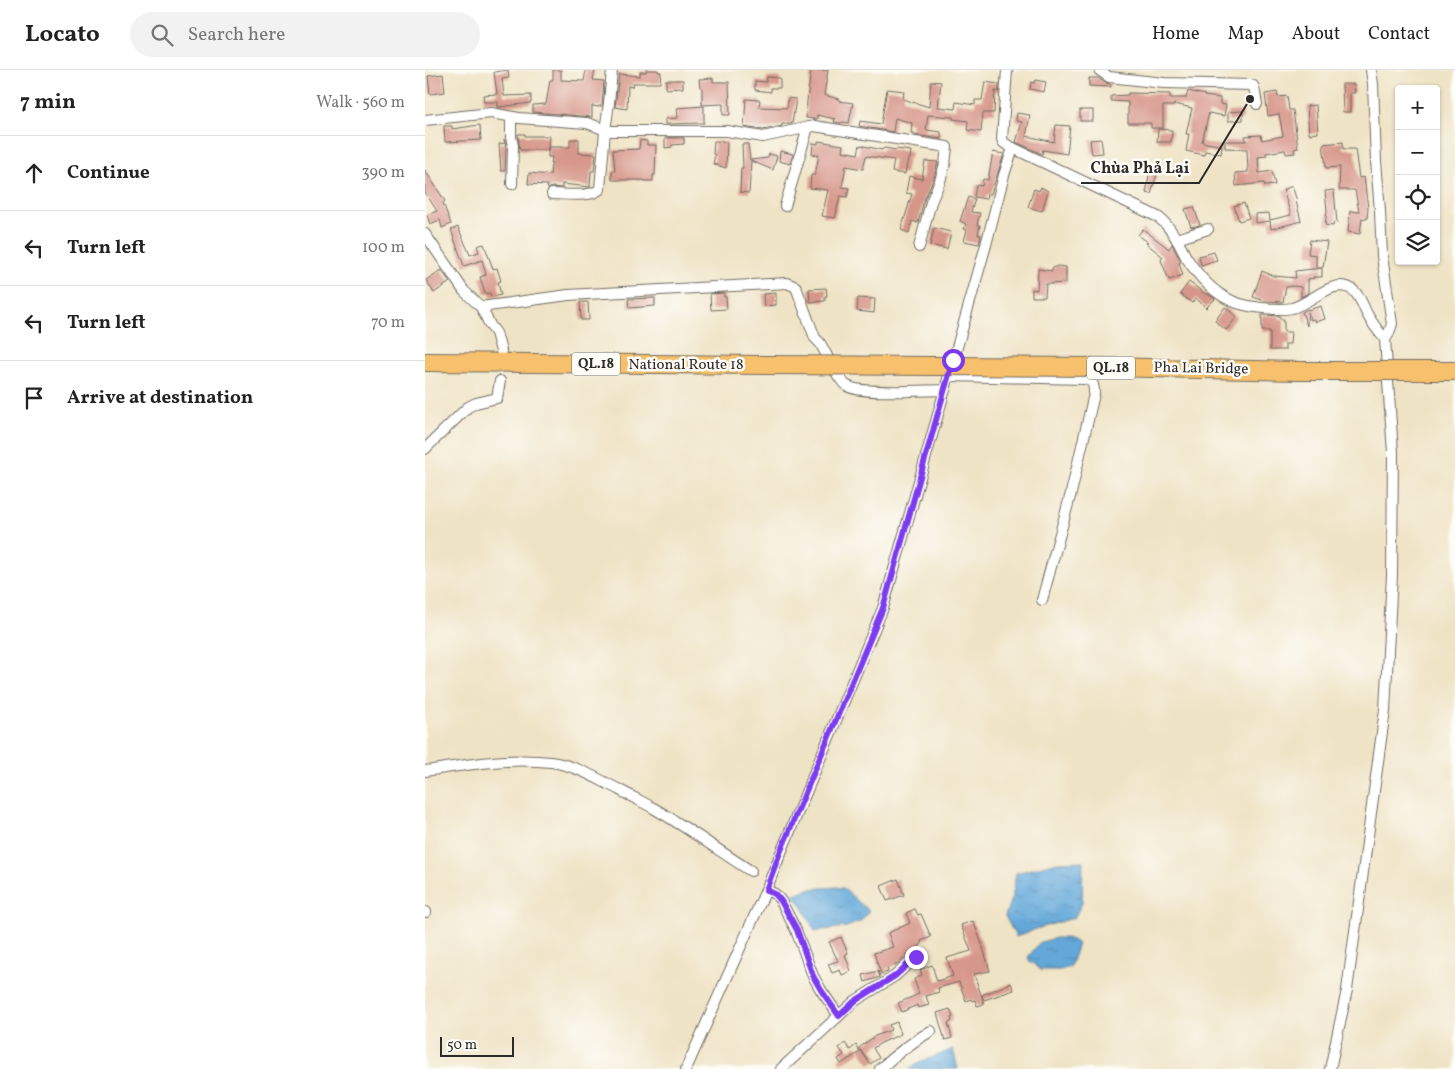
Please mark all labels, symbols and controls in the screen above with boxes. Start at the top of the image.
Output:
search box [130,12,480,57]
text: Locato [25,18,100,52]
icon: search [148,21,176,49]
text: Search here [188,22,285,48]
text: Home [1152,22,1200,47]
text: Map [1228,22,1264,47]
text: About [1292,22,1340,47]
text: Contact [1368,22,1430,47]
map controls [1395,85,1440,265]
button: + [1395,85,1440,130]
text: 7 min [20,88,76,117]
text: Walk · 560 m [316,92,405,114]
button: − [1395,130,1440,175]
callout: Chùa Phả Lại [1081,152,1199,183]
text: Chùa Phả Lại [1091,158,1190,180]
icon: ahead [20,159,48,187]
text: Continue [67,160,150,186]
text: 390 m [362,162,405,184]
button: locate [1395,175,1440,220]
button: layers [1395,220,1440,265]
icon: left [20,234,48,262]
text: Turn left [67,235,146,261]
text: 100 m [362,237,405,259]
icon: left [20,309,48,337]
text: Turn left [67,310,146,336]
text: 70 m [371,312,405,334]
route start [942,349,965,372]
road number: QL.18 [572,352,620,376]
street label: National Route 18 [628,355,744,376]
road number: QL.18 [1087,356,1135,380]
street label: Pha Lai Bridge [1153,358,1249,380]
icon: arrive [20,384,48,412]
text: Arrive at destination [67,385,253,411]
route end [905,946,928,969]
scale bar [440,1034,514,1057]
text: 50 m [447,1036,477,1055]

